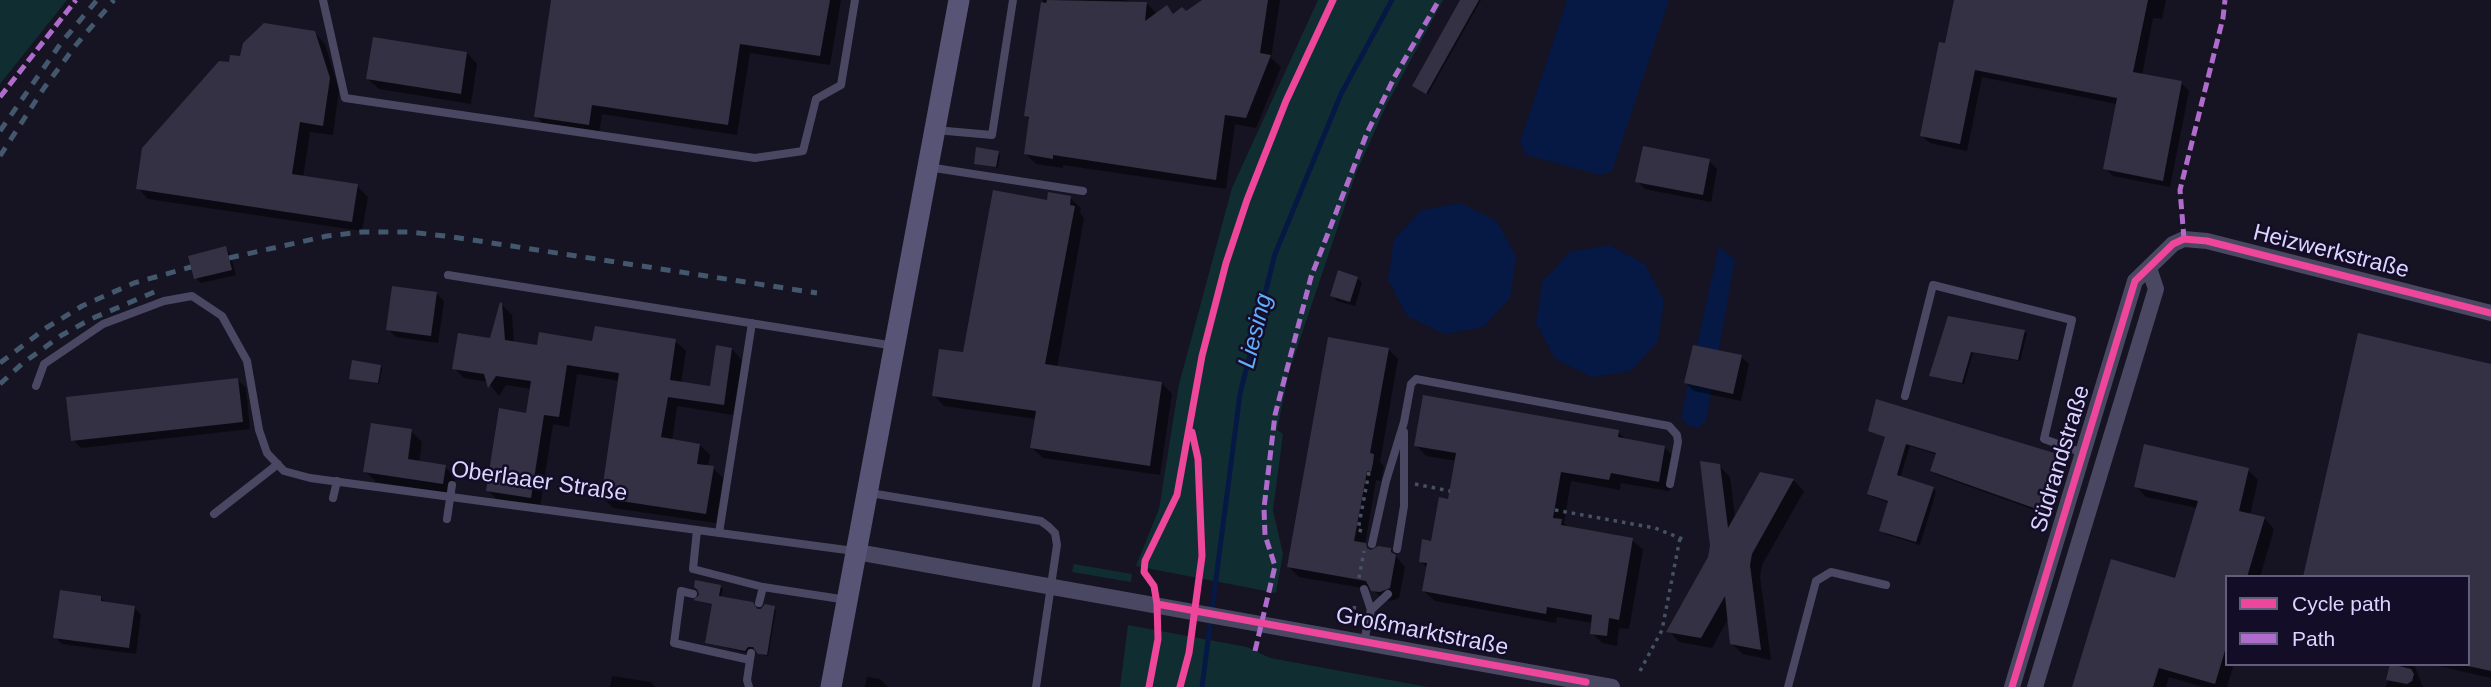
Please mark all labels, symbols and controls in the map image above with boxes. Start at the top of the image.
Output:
street label: Heizwerkstraße [2250,219,2412,285]
water label: Liesing [1233,291,1279,371]
street label: Südrandstraße [2026,382,2096,536]
street label: Oberlaaer Straße [449,456,629,508]
legend [2225,575,2470,666]
text: Cycle path [2292,592,2391,615]
street label: Großmarktstraße [1333,602,1511,662]
text: Path [2292,627,2335,650]

